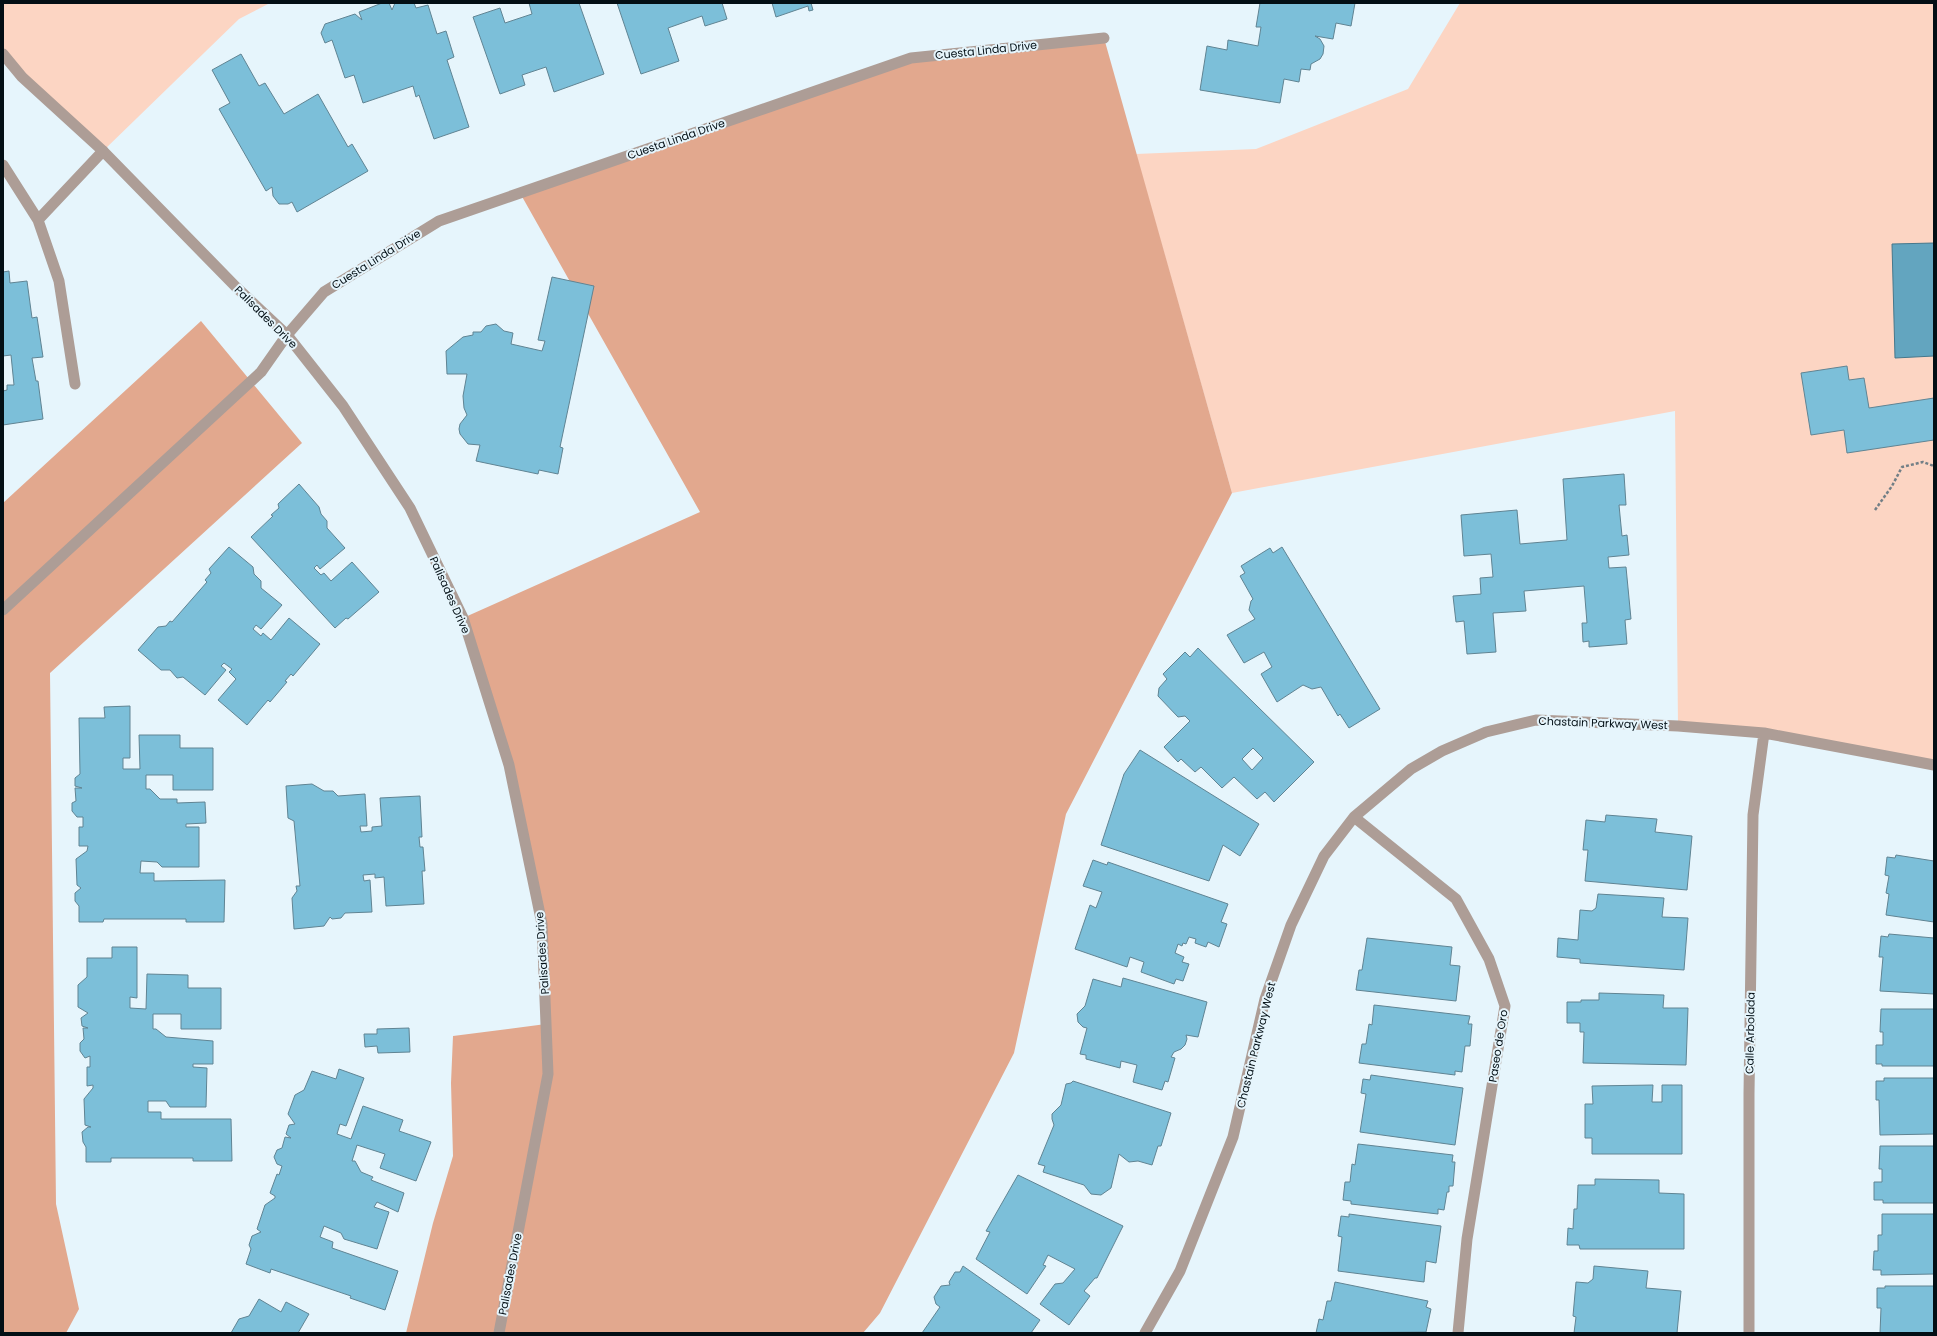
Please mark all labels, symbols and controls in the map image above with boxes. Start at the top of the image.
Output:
street label: Cuesta Linda Drive [934,37,1038,63]
street label: Cuesta Linda Drive [625,115,727,163]
street label: Cuesta Linda Drive [328,225,424,293]
street label: Palisades Drive [231,282,301,352]
street label: Palisades Drive [426,554,474,636]
street label: Chastain Parkway West [1538,713,1668,733]
street label: Palisades Drive [531,911,553,995]
street label: Chastain Parkway West [1233,980,1279,1110]
street label: Calle Arbolada [1741,992,1759,1074]
street label: Paseo de Oro [1484,1009,1512,1083]
street label: Palisades Drive [494,1232,526,1316]

